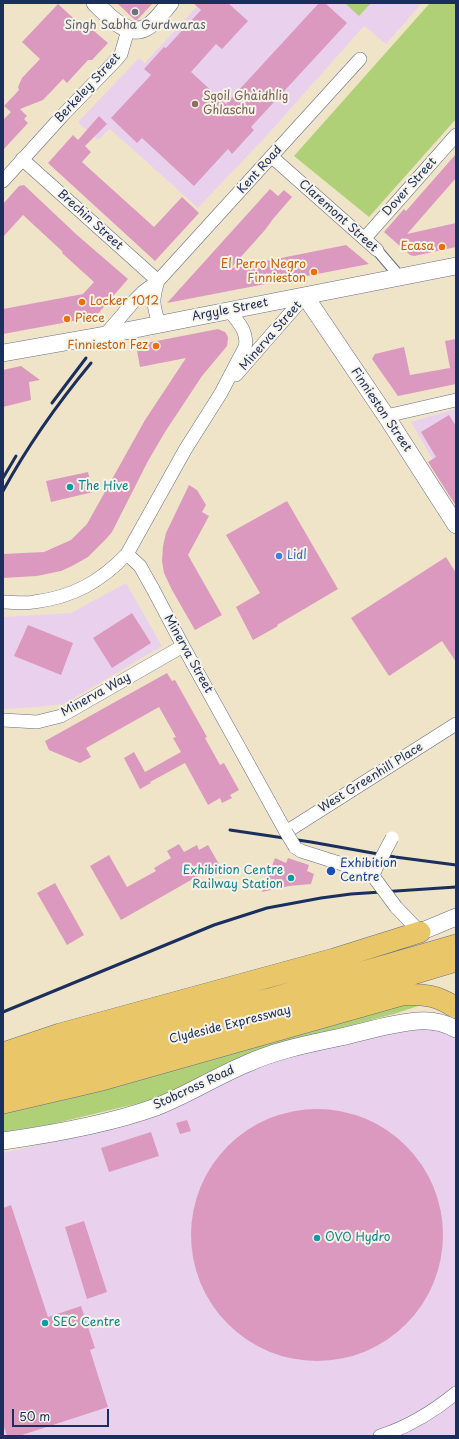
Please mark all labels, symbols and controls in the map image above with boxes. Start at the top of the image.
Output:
marker: Singh Sabha Gurdwaras [130,7,140,17]
place label: Singh Sabha Gurdwaras [64,19,206,33]
street label: Berkeley Street [52,50,124,126]
place label: Sgoil Ghàidhlig Ghlaschu [203,90,288,118]
marker: Sgoil Ghàidhlig Ghlaschu [190,99,200,109]
street label: Kent Road [235,143,285,197]
street label: Dover Street [380,155,440,219]
street label: Claremont Street [296,177,380,255]
street label: Brechin Street [54,187,126,253]
place label: Ecasa [400,240,434,254]
marker: Ecasa [437,242,447,252]
place label: El Perro Negro Finnieston [221,258,306,286]
marker: El Perro Negro Finnieston [309,267,319,277]
place label: Locker 1012 [90,295,159,309]
street label: Argyle Street [191,296,269,324]
marker: Locker 1012 [77,297,87,307]
street label: Minerva Street [237,298,305,374]
place label: Piece [75,312,105,326]
marker: Piece [62,314,72,324]
place label: Finnieston Fez [67,339,148,353]
marker: Finnieston Fez [151,341,161,351]
street label: Finnieston Street [348,365,414,455]
place label: The Hive [78,480,128,494]
marker: The Hive [65,482,75,492]
place label: Lidl [287,549,307,563]
marker: Lidl [274,551,284,561]
street label: Minerva Street [161,612,215,696]
street label: Minerva Way [59,670,133,720]
street label: West Greenhill Place [316,740,426,816]
place label: Exhibition Centre [340,857,397,885]
place label: Exhibition Centre Railway Station [183,864,283,892]
marker: Exhibition Centre [325,865,337,877]
marker: Exhibition Centre Railway Station [286,873,296,883]
street label: Clydeside Expressway [168,1003,292,1047]
street label: Stobcross Road [151,1063,237,1113]
place label: OVO Hydro [325,1231,390,1245]
marker: OVO Hydro [312,1233,322,1243]
place label: SEC Centre [53,1316,120,1330]
marker: SEC Centre [40,1318,50,1328]
scale bar [14,1401,111,1427]
text: 50 m [19,1407,50,1425]

